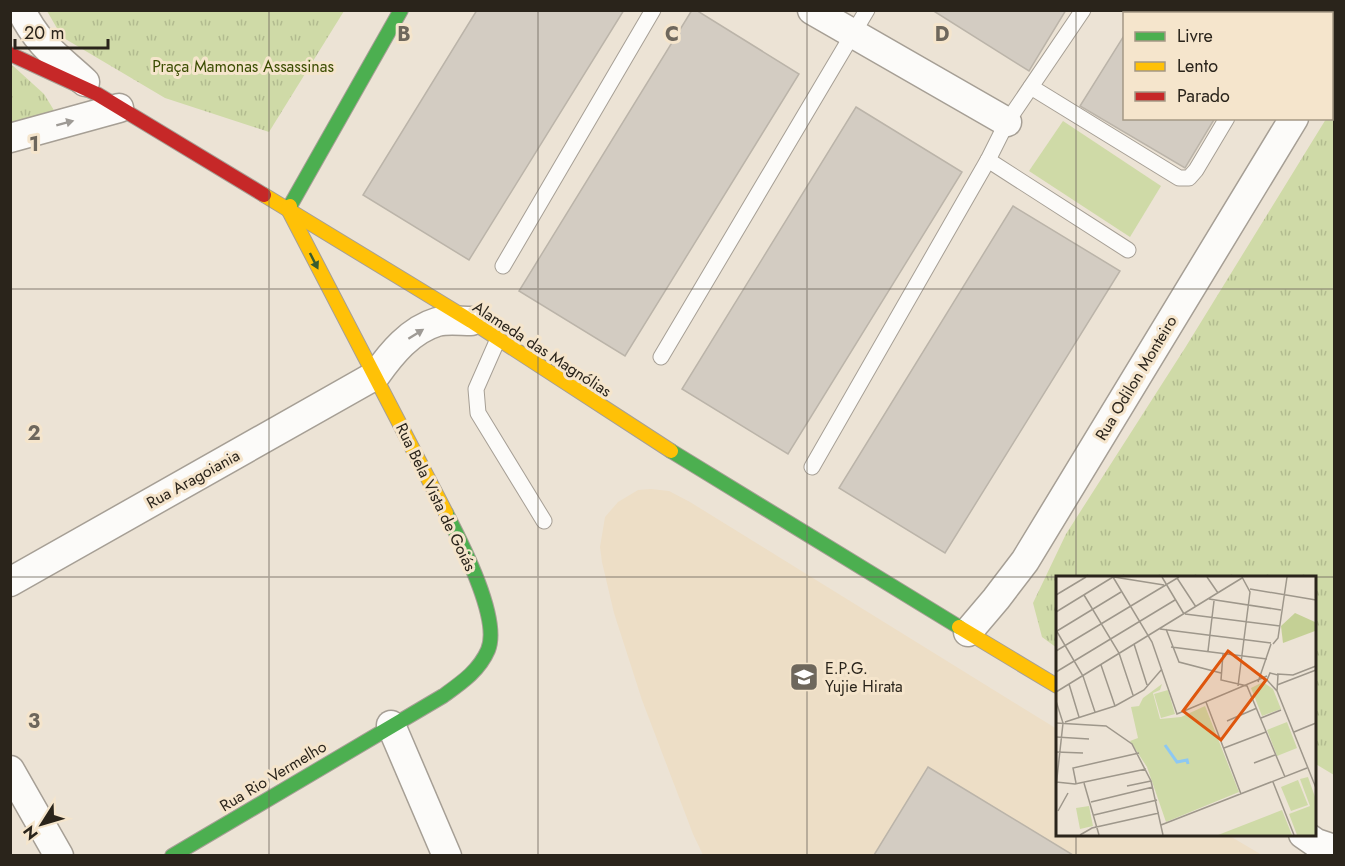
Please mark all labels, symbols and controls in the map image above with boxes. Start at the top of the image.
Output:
scale bar [15,12,108,50]
legend [1123,12,1333,120]
text: 20 m [24,20,64,46]
text: B [397,20,411,49]
text: C [665,20,679,49]
text: D [935,20,949,49]
text: Livre [1177,23,1213,49]
text: Lento [1177,53,1218,79]
park label: Praça Mamonas Assassinas [152,55,334,78]
text: Parado [1177,83,1230,109]
one-way arrow [56,118,74,127]
text: 1 [29,130,39,159]
one-way arrow [309,252,319,270]
street label: Alameda das Magnólias [468,295,616,403]
street label: Rua Odilon Monteiro [1090,311,1182,445]
one-way arrow [408,328,424,339]
text: 2 [27,419,41,448]
street label: Rua Bela Vista de Goiás [390,419,482,575]
street label: Rua Aragoiania [142,444,244,514]
inset map [1056,576,1315,836]
place label: E.P.G. Yujie Hirata [825,657,903,698]
school or university icon: E.P.G. Yujie Hirata [788,661,820,693]
text: 3 [28,707,40,736]
street label: Rua Rio Vermelho [215,735,331,817]
north arrow [12,794,72,854]
text: N [17,821,43,845]

